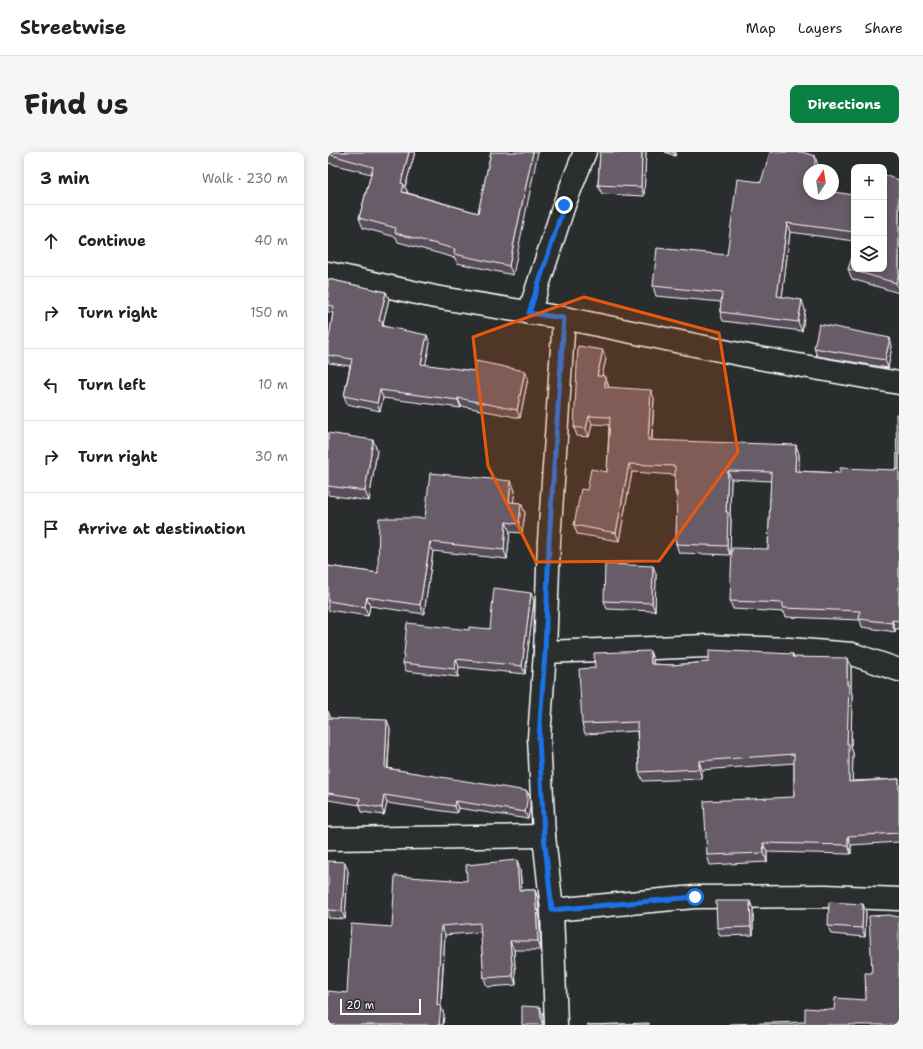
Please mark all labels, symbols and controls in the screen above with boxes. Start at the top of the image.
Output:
text: Streetwise [20,15,126,40]
text: Map [746,19,776,37]
text: Layers [798,19,842,37]
text: Share [864,19,903,37]
text: Find us [24,85,129,123]
button: Directions [790,85,899,123]
north arrow [803,164,839,200]
map controls [851,164,887,272]
button: + [851,164,887,200]
text: 3 min [40,167,90,189]
text: Walk · 230 m [202,170,288,187]
route end [555,196,573,214]
button: − [851,200,887,236]
icon: ahead [40,230,62,252]
text: Continue [78,231,146,251]
text: 40 m [254,232,288,249]
button: layers [851,236,887,272]
icon: right [40,302,62,324]
text: Turn right [78,303,158,323]
text: 150 m [250,304,288,321]
icon: left [40,374,62,396]
text: Turn left [78,375,146,395]
text: 10 m [258,376,288,393]
icon: right [40,446,62,468]
text: Turn right [78,447,158,467]
text: 30 m [254,448,288,465]
icon: arrive [40,518,62,540]
text: Arrive at destination [78,519,246,539]
route start [686,888,704,906]
scale bar [340,997,421,1016]
text: 20 m [346,998,374,1013]

